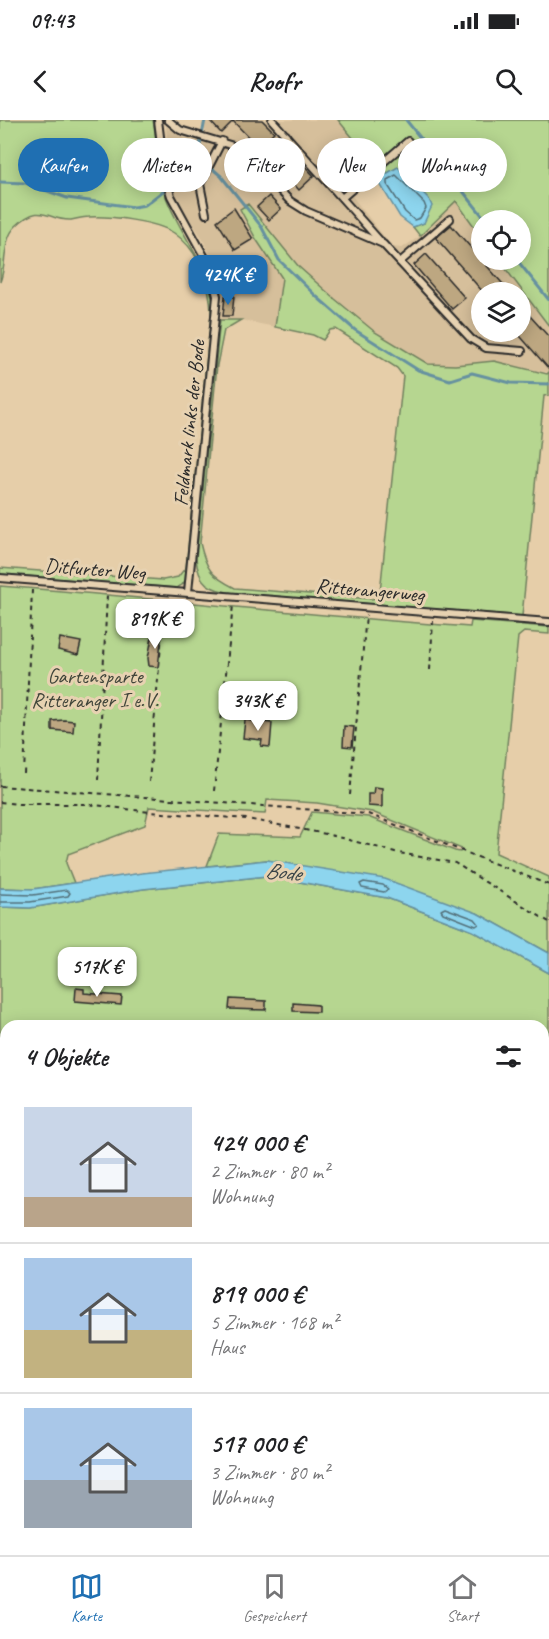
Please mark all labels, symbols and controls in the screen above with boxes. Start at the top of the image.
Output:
text: 09:43 [30,7,74,35]
text: Roofr [249,64,300,98]
icon: back [24,65,57,98]
icon: search [492,65,525,98]
chip: Kaufen [18,138,109,192]
chip: Mieten [121,138,212,192]
chip: Filter [224,138,305,192]
chip: Neu [317,138,386,192]
chip: Wohnung [398,138,507,192]
map controls [471,210,531,342]
button: locate [471,210,531,270]
pin: 424K € [179,255,277,306]
text: 424K € [203,262,254,287]
button: layers [471,282,531,342]
street label: Feldmark links der Bode [167,338,211,507]
street label: Ditfurter Weg [44,553,148,586]
street label: Ritterangerweg [315,572,427,608]
pin: 819K € [106,599,204,650]
text: 819K € [130,606,180,631]
park label: Gartensparte Ritteranger I e.V. [31,663,160,713]
pin: 343K € [209,681,307,732]
text: 343K € [233,688,284,713]
water label: Bode [264,856,306,888]
pin: 517K € [48,947,146,998]
text: 517K € [72,954,122,979]
text: 4 Objekte [24,1040,108,1073]
icon: filters [492,1040,525,1073]
text: 424 000 € [210,1126,304,1159]
icon: home [72,1131,144,1203]
text: 2 Zimmer · 80 m² [210,1159,329,1184]
text: Wohnung [210,1184,273,1209]
text: 819 000 € [210,1277,304,1310]
icon: home [72,1282,144,1354]
text: 5 Zimmer · 168 m² [210,1310,338,1335]
text: Haus [210,1335,244,1360]
text: 517 000 € [210,1427,304,1460]
icon: home [72,1432,144,1504]
text: 3 Zimmer · 80 m² [210,1460,329,1485]
text: Wohnung [210,1485,273,1510]
tab: Karte [70,1570,103,1626]
tab: Gespeichert [243,1570,306,1626]
tab: Start [446,1570,479,1626]

